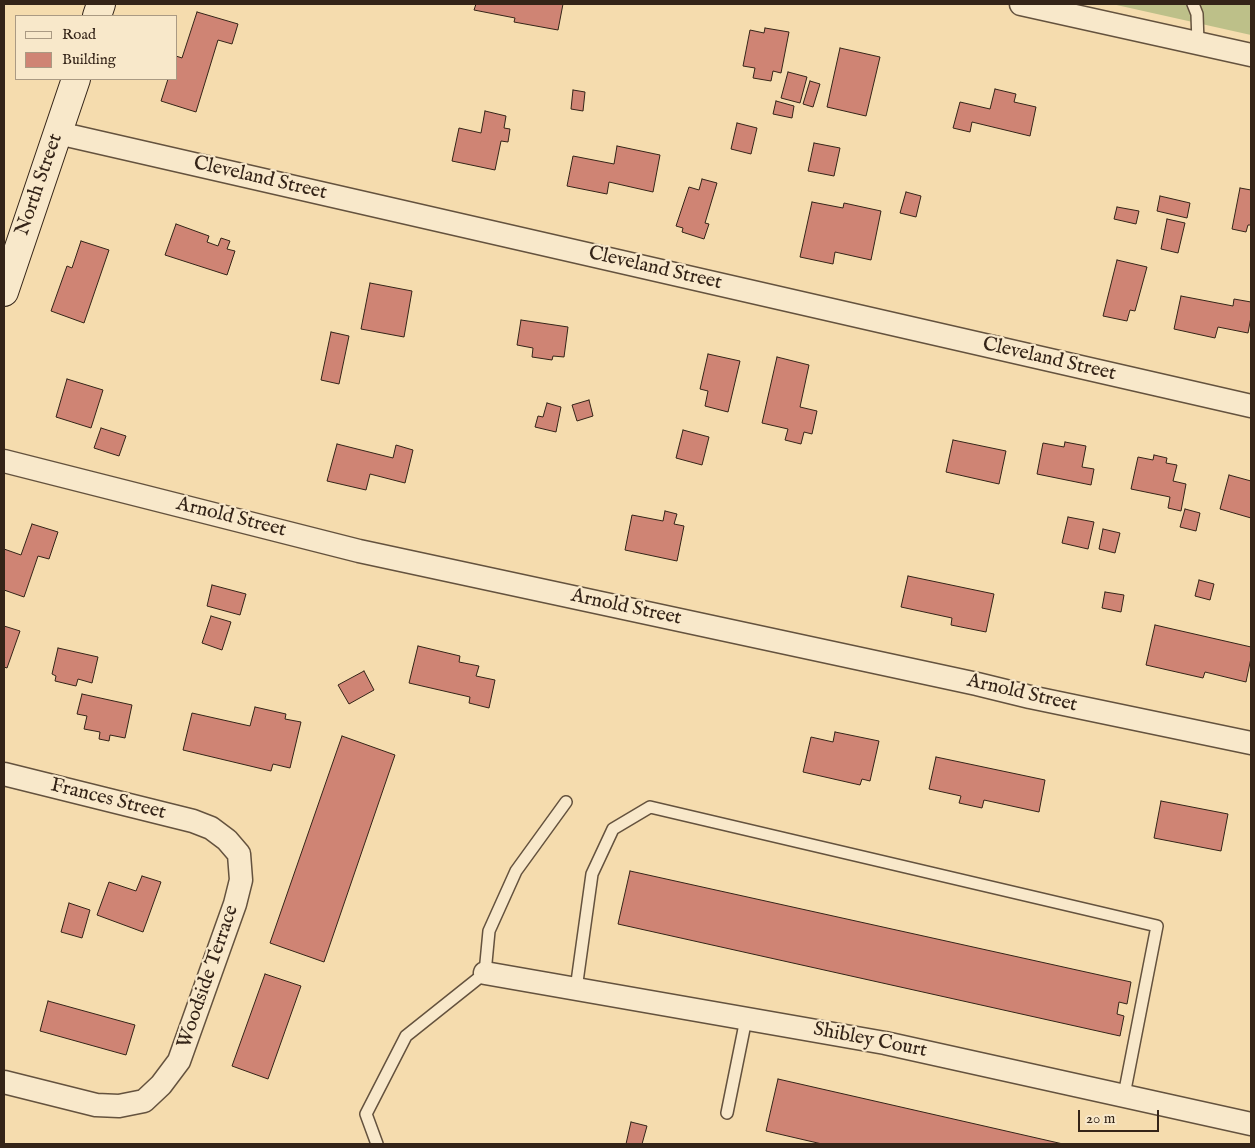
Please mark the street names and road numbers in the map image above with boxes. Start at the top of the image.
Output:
street label: North Street [11,131,69,239]
street label: Cleveland Street [191,152,329,206]
street label: Cleveland Street [586,242,724,296]
street label: Cleveland Street [980,333,1118,387]
street label: Arnold Street [174,493,288,543]
street label: Arnold Street [569,585,683,631]
street label: Arnold Street [965,670,1079,718]
street label: Frances Street [48,774,168,826]
street label: Woodside Terrace [173,902,245,1052]
street label: Shibley Court [811,1018,929,1064]

